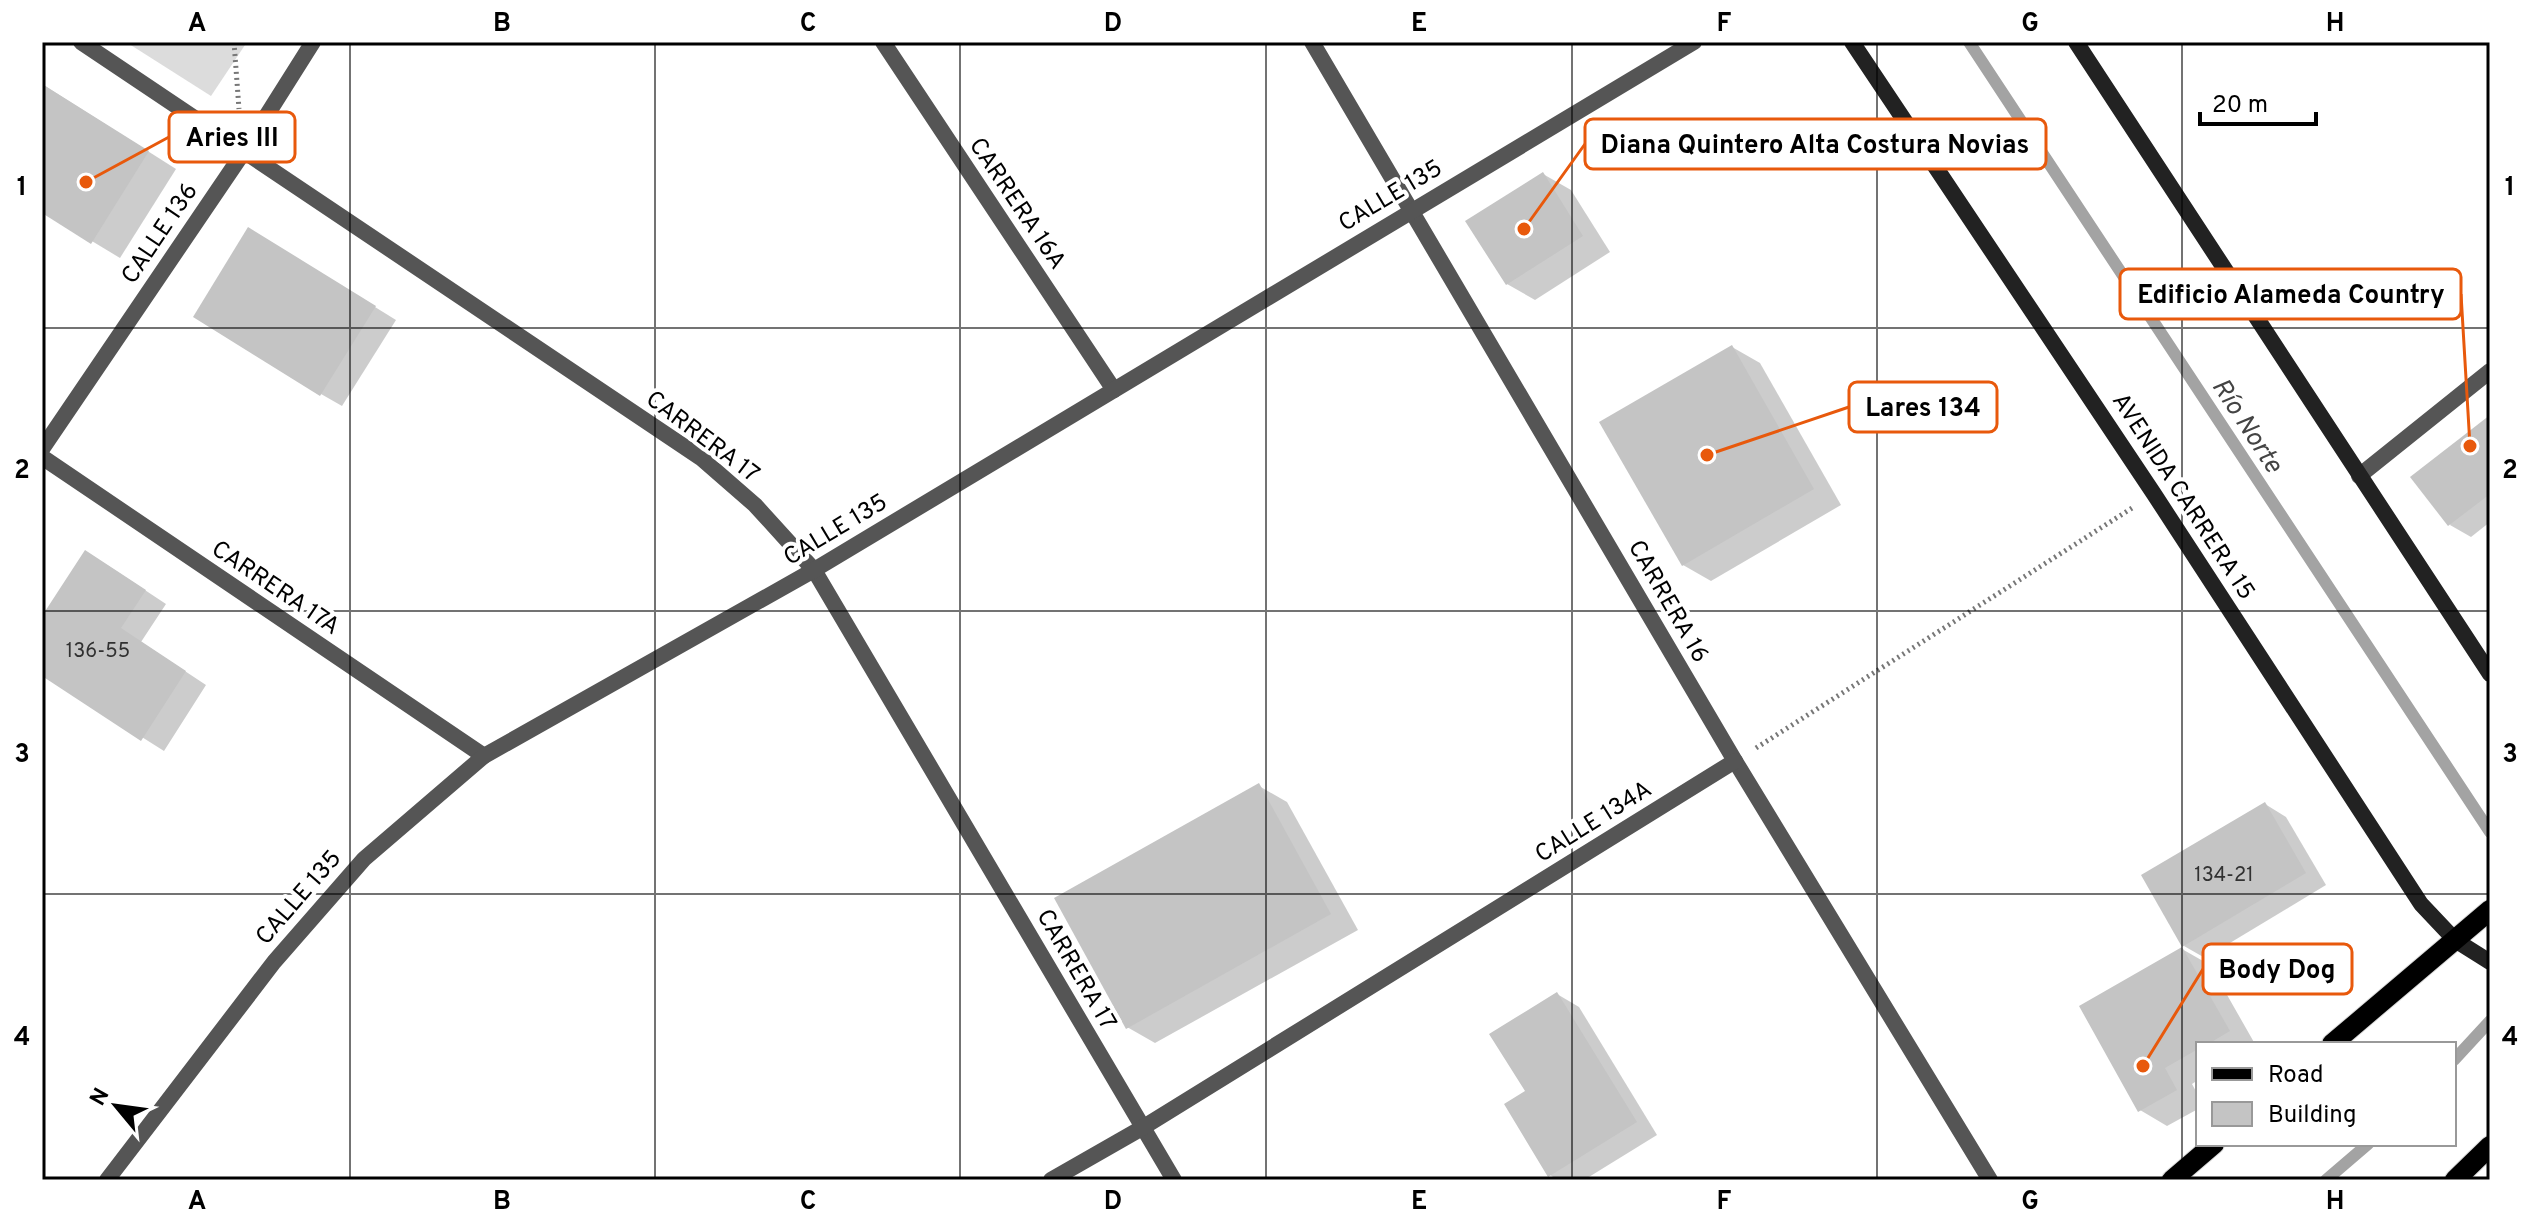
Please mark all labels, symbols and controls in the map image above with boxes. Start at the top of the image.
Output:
text: A [188,8,206,41]
text: B [493,8,511,41]
text: C [800,8,816,41]
text: D [1104,8,1122,41]
text: E [1411,8,1427,41]
text: F [1717,8,1732,41]
text: G [2021,8,2039,41]
text: H [2326,8,2344,41]
scale bar [2200,76,2316,126]
text: 20 m [2212,91,2268,121]
callout: Aries III [169,112,295,162]
callout: Diana Quintero Alta Costura Novias [1585,119,2046,169]
text: Aries III [185,123,279,156]
text: Diana Quintero Alta Costura Novias [1601,130,2029,163]
street label: CARRERA 16A [961,133,1071,276]
street label: CALLE 135 [1334,154,1448,239]
text: 1 [17,172,27,205]
text: 1 [2505,172,2515,205]
street label: CALLE 136 [116,178,205,290]
callout: Edificio Alameda Country [2120,269,2461,319]
text: Edificio Alameda Country [2137,280,2445,313]
water label: Río Norte [2203,373,2289,480]
callout: Lares 134 [1849,382,1997,432]
street label: CARRERA 17 [639,385,765,490]
street label: AVENIDA CARRERA 15 [2104,388,2260,606]
text: Lares 134 [1865,393,1981,426]
text: 2 [14,455,30,488]
text: 2 [2502,455,2518,488]
street label: CALLE 135 [779,488,893,573]
street label: CARRERA 17A [205,535,345,643]
street label: CARRERA 16 [1620,535,1714,669]
house number: 136-55 [66,639,130,665]
text: 3 [14,739,30,772]
text: 3 [2502,739,2518,772]
street label: CALLE 134A [1530,775,1658,870]
street label: CALLE 135 [250,845,349,952]
house number: 134-21 [2194,863,2254,889]
street label: CARRERA 17 [1029,904,1122,1036]
callout: Body Dog [2203,944,2352,994]
text: Body Dog [2218,955,2336,988]
text: 4 [14,1022,30,1055]
text: 4 [2502,1022,2518,1055]
legend [2196,1042,2456,1146]
text: Road [2268,1061,2324,1091]
north arrow [76,1066,156,1146]
text: N [85,1084,116,1111]
text: Building [2268,1101,2357,1131]
text: A [188,1186,206,1219]
text: B [493,1186,511,1219]
text: C [800,1186,816,1219]
text: D [1104,1186,1122,1219]
text: E [1411,1186,1427,1219]
text: F [1717,1186,1732,1219]
text: G [2021,1186,2039,1219]
text: H [2326,1186,2344,1219]

